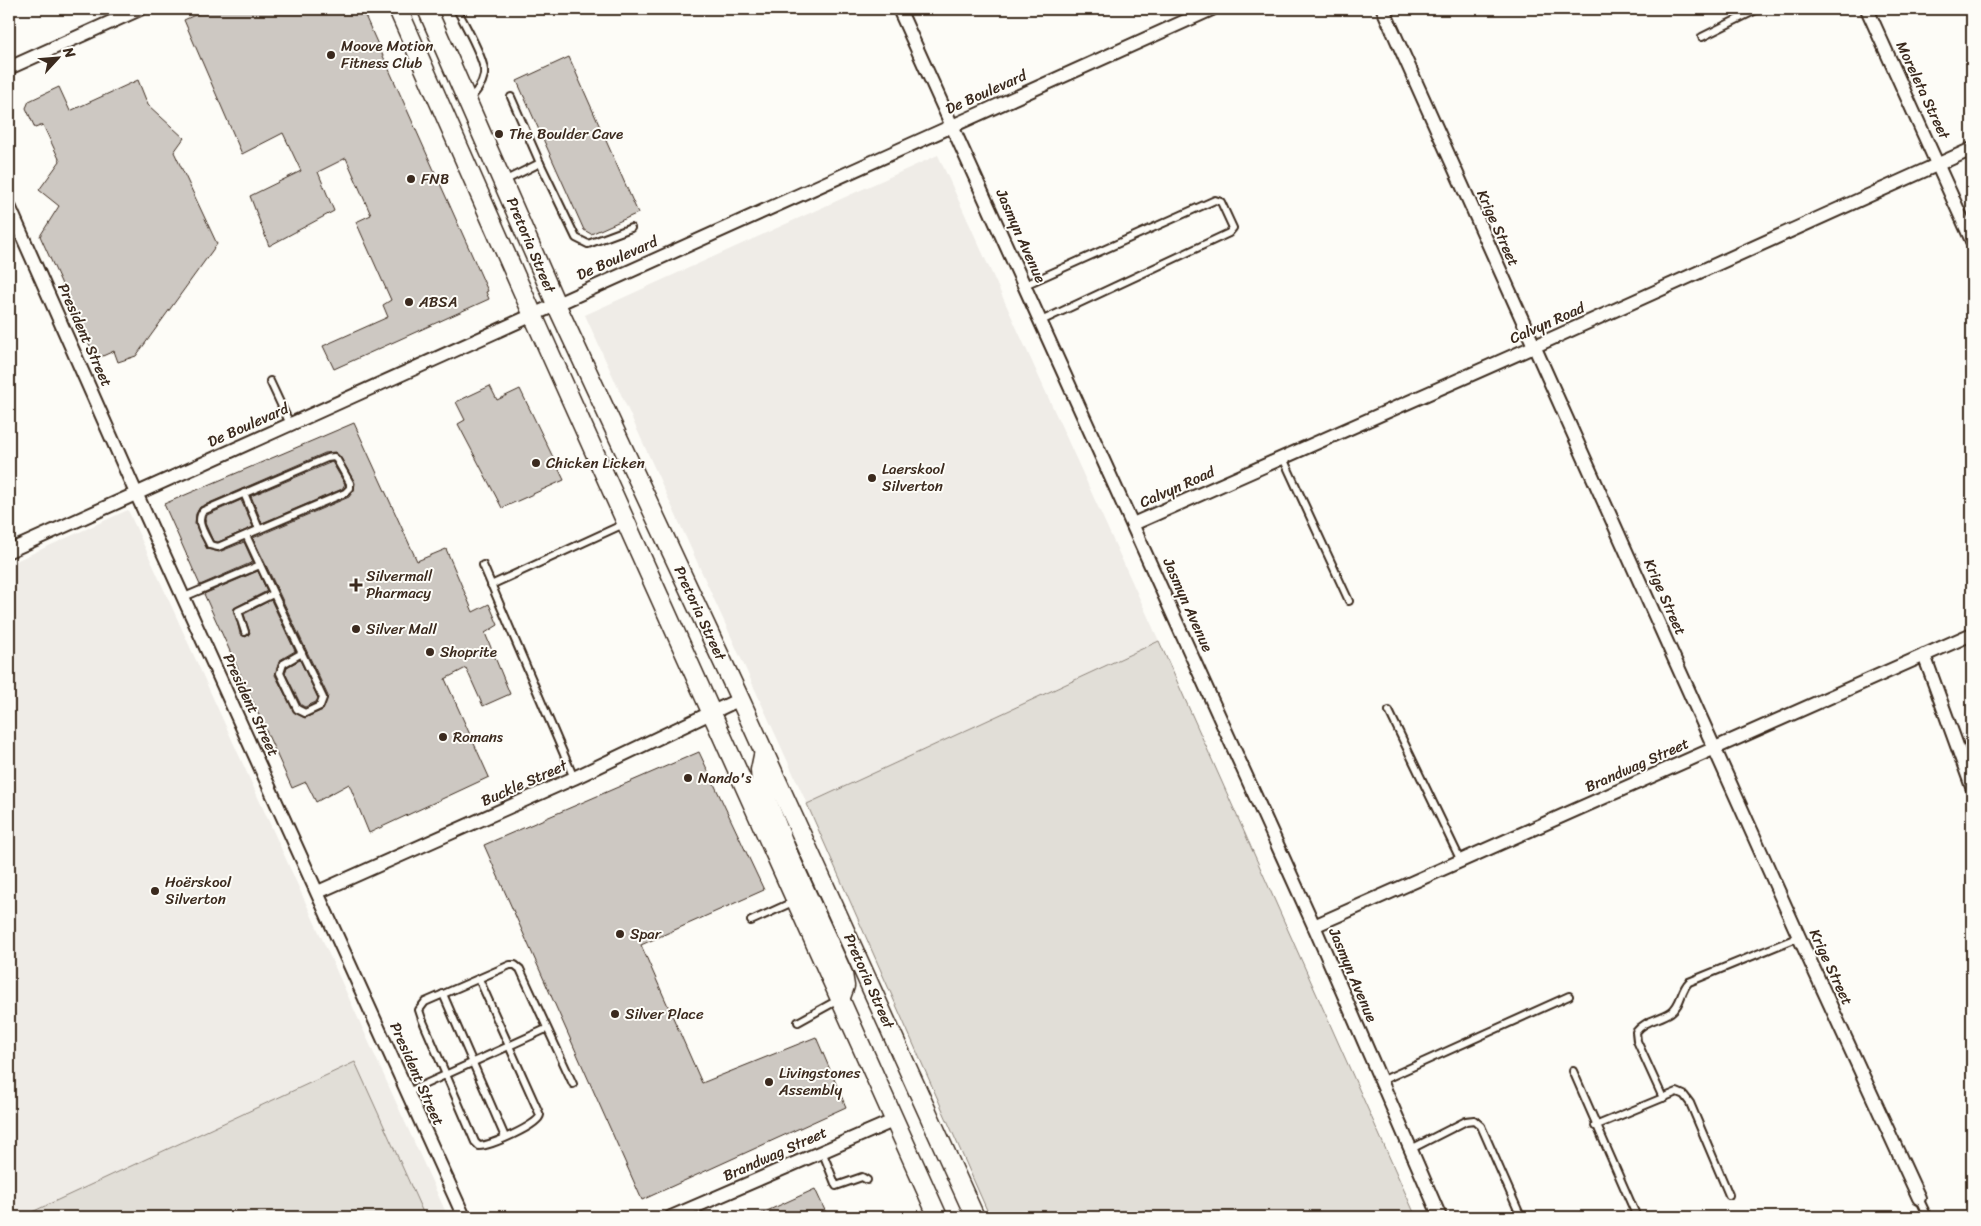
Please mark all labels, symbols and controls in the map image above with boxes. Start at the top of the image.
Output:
north arrow [32,32,82,82]
place label: Moove Motion Fitness Club [341,33,433,76]
street label: Moreleta Street [1889,37,1958,144]
text: N [55,42,83,63]
marker: Moove Motion Fitness Club [325,49,337,61]
street label: De Boulevard [941,62,1032,121]
place label: The Boulder Cave [509,121,623,147]
marker: The Boulder Cave [493,128,505,140]
place label: FNB [421,166,449,192]
marker: FNB [405,173,417,185]
street label: Jasmyn Avenue [988,184,1053,287]
street label: Krige Street [1470,185,1527,271]
street label: Pretoria Street [499,193,563,298]
street label: De Boulevard [572,228,663,287]
street label: President Street [50,279,120,392]
place label: ABSA [418,289,457,315]
street label: Calvyn Road [1505,294,1590,351]
marker: ABSA [403,296,415,308]
street label: De Boulevard [203,395,294,454]
place label: Chicken Licken [546,450,645,476]
place label: Laerskool Silverton [882,456,945,499]
marker: Chicken Licken [530,457,542,469]
street label: Calvyn Road [1135,458,1220,515]
marker: Laerskool Silverton [866,472,878,484]
street label: Jasmyn Avenue [1155,553,1220,656]
street label: Krige Street [1637,554,1694,640]
street label: Pretoria Street [667,561,734,666]
place label: Silvermall Pharmacy [366,563,433,606]
marker: Silvermall Pharmacy [350,579,362,591]
place label: Silver Mall [366,616,438,642]
marker: Silver Mall [350,623,362,635]
place label: Shoprite [440,639,497,665]
marker: Shoprite [424,646,436,658]
street label: President Street [216,649,286,761]
place label: Romans [453,724,504,750]
street label: Brandwag Street [1581,730,1694,800]
marker: Romans [437,731,449,743]
street label: Buckle Street [477,752,572,814]
place label: Nando's [698,765,752,791]
marker: Nando's [682,772,694,784]
place label: Hoërskool Silverton [165,869,232,912]
marker: Hoërskool Silverton [149,885,161,897]
place label: Spar [630,921,662,947]
street label: Jasmyn Avenue [1321,923,1385,1026]
street label: Krige Street [1802,924,1860,1010]
marker: Spar [614,928,626,940]
street label: Pretoria Street [836,929,902,1034]
place label: Silver Place [625,1001,704,1027]
marker: Silver Place [609,1008,621,1020]
street label: President Street [382,1018,452,1131]
place label: Livingstones Assembly [778,1060,861,1103]
marker: Livingstones Assembly [763,1076,775,1088]
street label: Brandwag Street [719,1119,832,1189]

